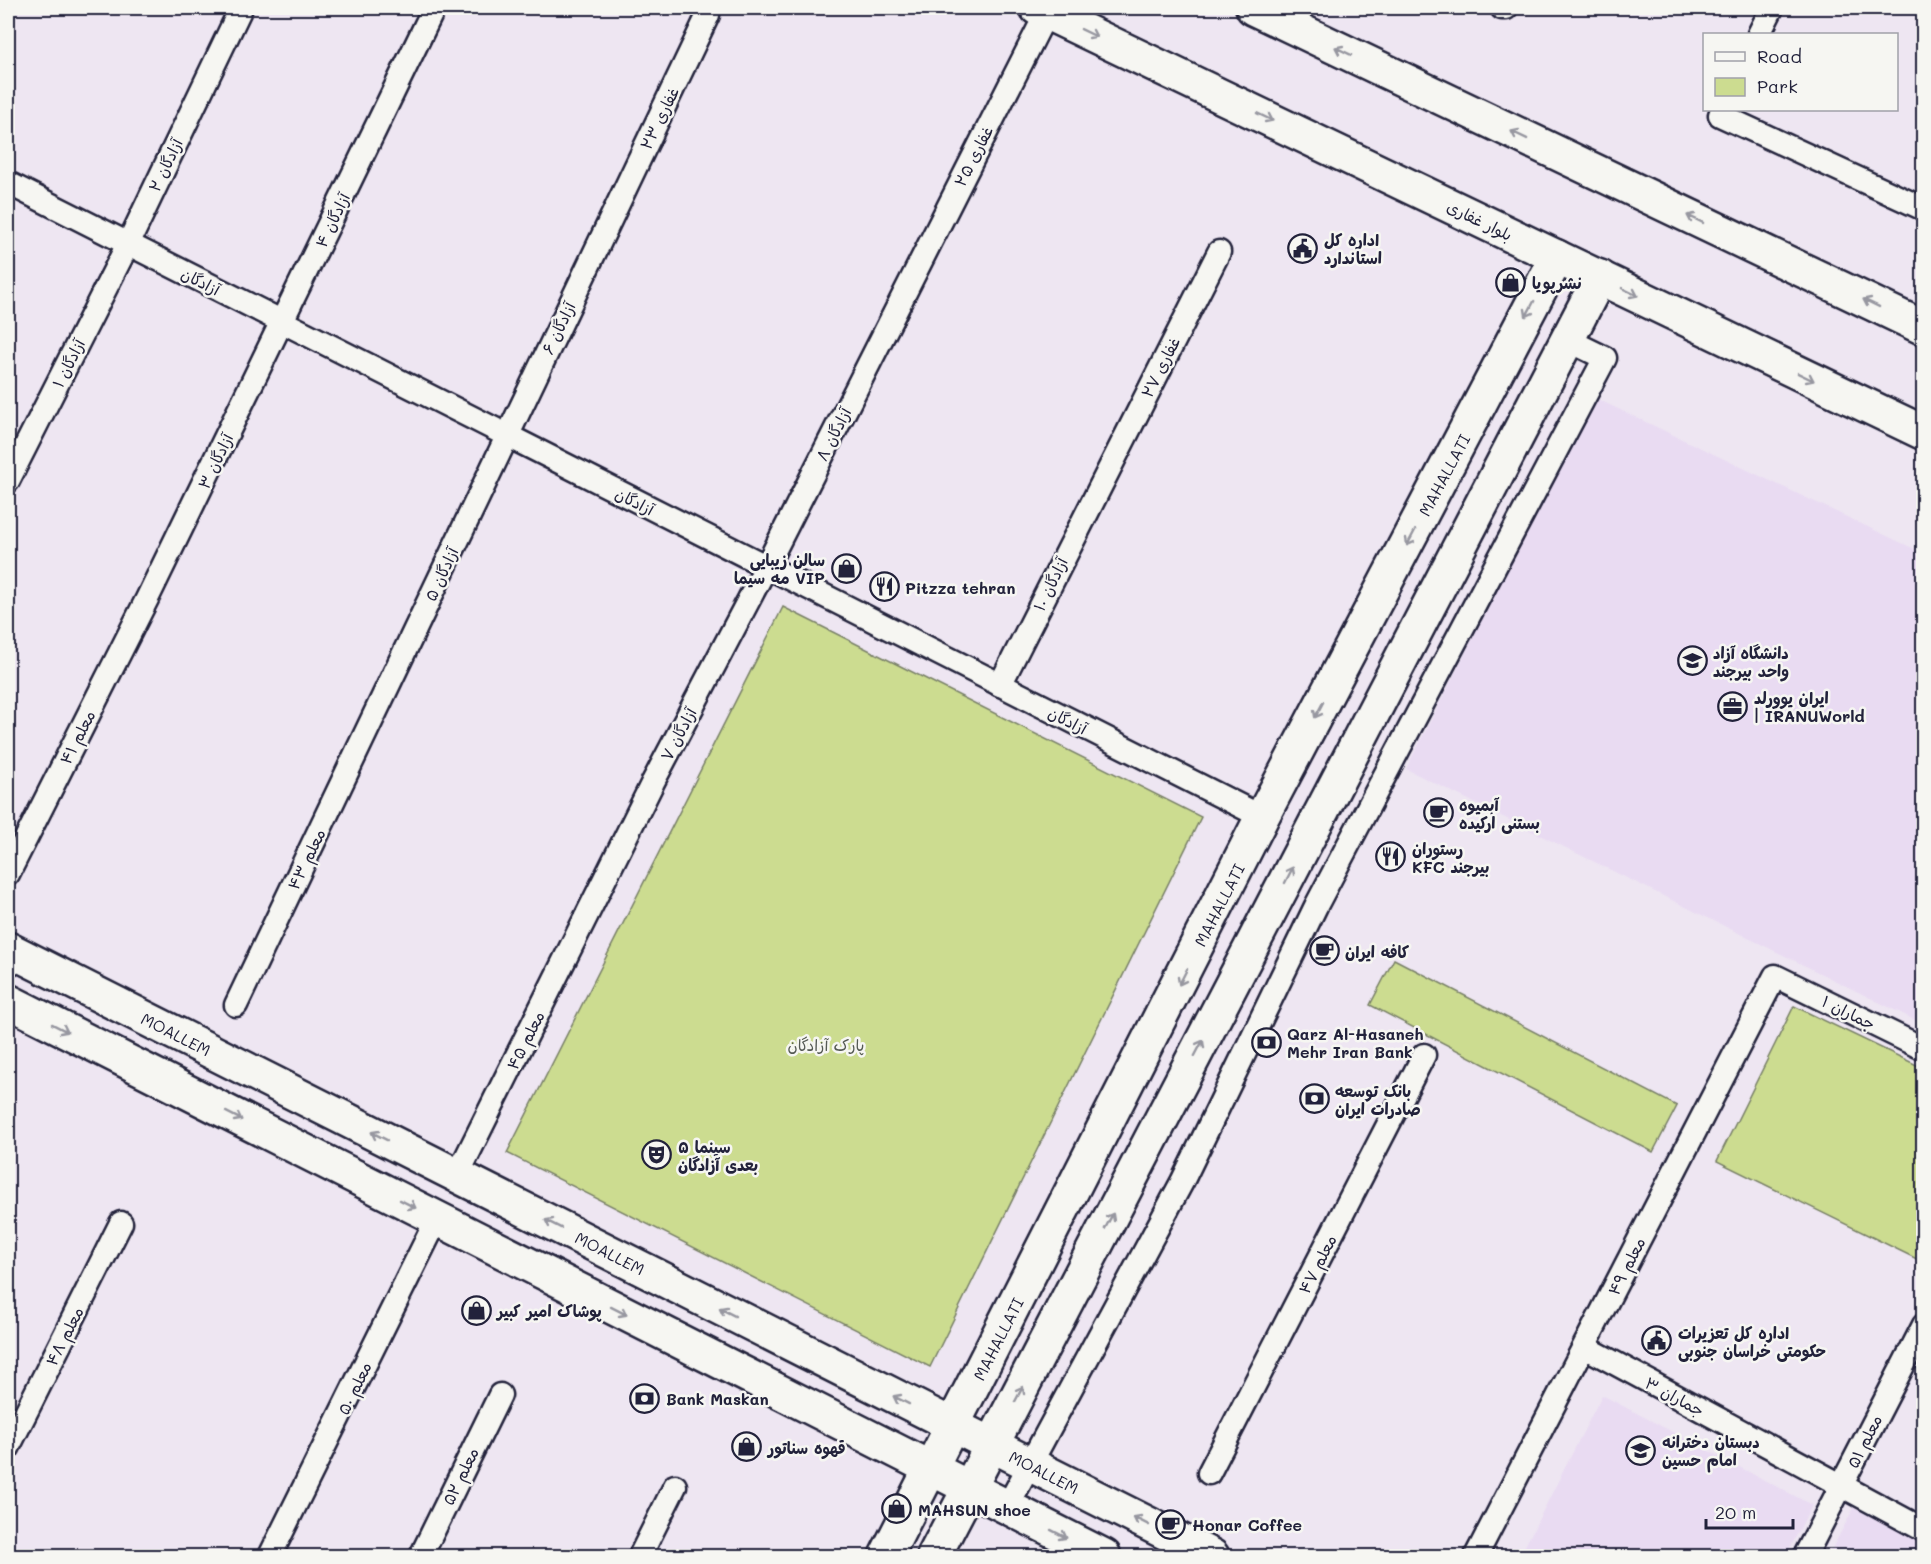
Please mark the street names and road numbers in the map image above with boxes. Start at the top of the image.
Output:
street label: غفاری ۲۳ [635,83,683,153]
street label: غفاری ۲۵ [949,122,997,190]
street label: آزادگان ۲ [143,134,187,195]
street label: آزادگان ۴ [310,188,355,251]
street label: بلوار غفاری [1443,195,1516,246]
street label: آزادگان [178,262,225,300]
street label: آزادگان ۶ [536,297,580,358]
street label: غفاری ۲۷ [1136,333,1184,401]
street label: آزادگان ۱ [47,334,90,391]
street label: آزادگان ۸ [811,403,856,464]
street label: آزادگان ۳ [193,429,238,492]
street label: MAHALLATI [1414,430,1474,520]
street label: آزادگان [612,482,659,520]
street label: آزادگان ۵ [419,543,463,604]
street label: آزادگان ۱۰ [1028,553,1072,614]
street label: آزادگان [1045,701,1092,739]
street label: آزادگان ۷ [655,703,701,764]
street label: معلم ۴۱ [54,706,102,769]
street label: معلم ۴۳ [282,825,332,894]
street label: MAHALLATI [1189,860,1249,950]
street label: جماران ۱ [1819,990,1879,1034]
street label: معلم ۴۵ [501,1007,551,1074]
street label: MOALLEM [138,1008,214,1060]
street label: MOALLEM [572,1227,648,1279]
street label: معلم ۴۷ [1293,1231,1343,1298]
street label: معلم ۴۹ [1602,1233,1652,1300]
street label: MAHALLATI [968,1294,1028,1384]
street label: معلم ۴۸ [40,1303,90,1370]
street label: معلم ۵۰ [332,1358,379,1419]
street label: جماران ۳ [1642,1372,1708,1420]
street label: معلم ۵۱ [1842,1411,1889,1473]
street label: معلم ۵۲ [437,1444,486,1510]
street label: MOALLEM [1006,1446,1082,1498]

